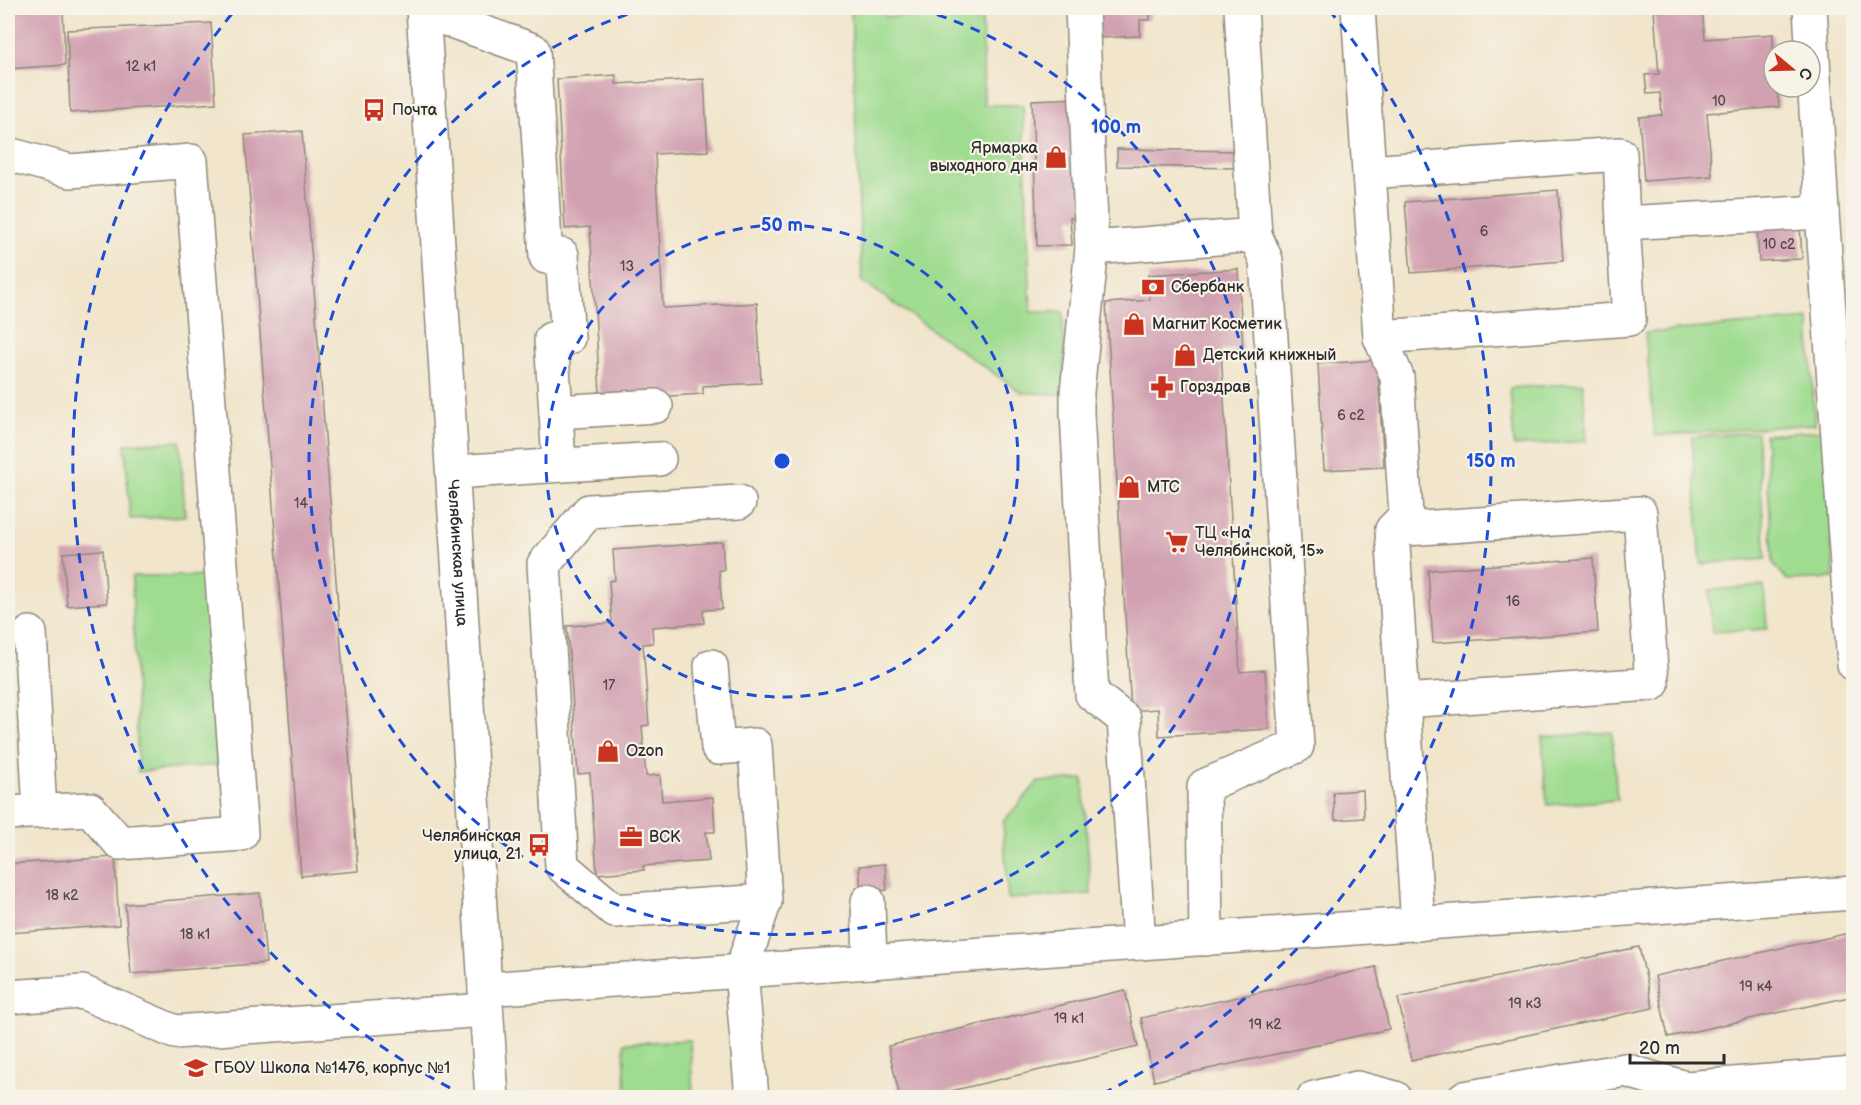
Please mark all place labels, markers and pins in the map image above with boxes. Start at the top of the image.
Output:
bus stop icon: Почта [361,97,387,123]
place label: Почта [392,101,438,120]
place label: Ярмарка выходного дня [930,139,1039,176]
shop icon: Ярмарка выходного дня [1043,144,1069,170]
bank icon: Сбербанк [1140,274,1166,300]
place label: Сбербанк [1171,278,1245,297]
shop icon: Магнит Косметик [1121,311,1147,337]
place label: Магнит Косметик [1152,315,1282,334]
shop icon: Детский книжный [1172,342,1198,368]
place label: Детский книжный [1203,346,1336,365]
pharmacy icon: Горздрав [1149,374,1175,400]
place label: Горздрав [1180,378,1251,397]
centre of rings [772,451,792,471]
shop icon: МТС [1116,474,1142,500]
place label: МТС [1147,478,1180,497]
place label: ТЦ «На Челябинской, 15» [1195,524,1324,561]
supermarket icon: ТЦ «На Челябинской, 15» [1164,529,1190,555]
shop icon: Ozon [595,738,621,764]
place label: Ozon [626,742,664,761]
office icon: ВСК [618,824,644,850]
place label: Челябинская улица, 21 [422,827,521,864]
place label: ВСК [649,828,681,847]
bus stop icon: Челябинская улица, 21 [526,832,552,858]
school or university icon: ГБОУ Школа №1476, корпус №1 [183,1055,209,1081]
place label: ГБОУ Школа №1476, корпус №1 [214,1059,450,1078]

